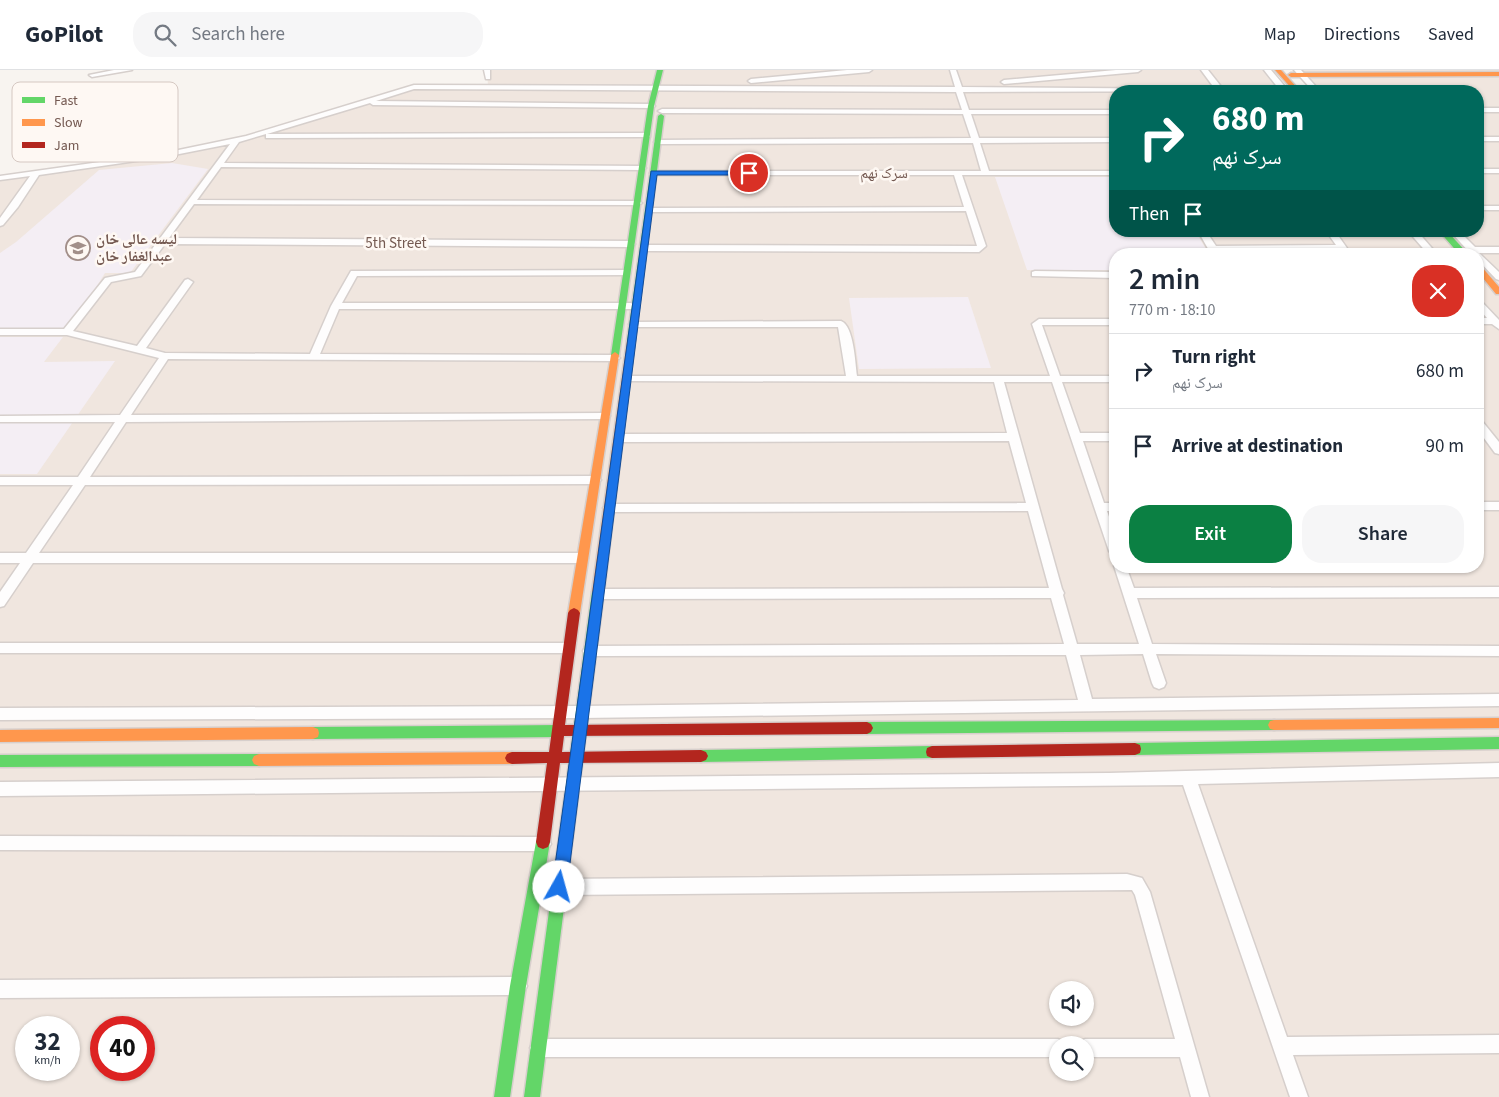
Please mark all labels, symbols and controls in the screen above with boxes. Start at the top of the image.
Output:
search box [133,12,483,57]
text: GoPilot [25,17,103,52]
icon: search [151,21,179,49]
text: Search here [191,21,285,48]
text: Map [1264,22,1296,47]
text: Directions [1324,22,1400,47]
text: Saved [1428,22,1474,47]
legend [12,82,178,162]
text: Fast [54,91,78,111]
text: 680 m [1212,94,1304,144]
icon: right [1129,105,1194,170]
text: Slow [54,113,83,133]
text: Jam [54,136,79,156]
text: سرک نهم [1212,141,1282,173]
pin [728,152,770,194]
icon: arrive [735,159,763,187]
street label: سرک نهم [860,163,908,184]
icon: arrive [1179,200,1207,228]
text: Then [1129,201,1169,228]
place label: لیسه عالی خان عبدالغفار خان [96,229,177,267]
street label: 5th Street [365,233,427,254]
school or university icon: لیسه عالی خان عبدالغفار خان [65,235,91,261]
text: 2 min [1129,258,1200,301]
button: close [1412,265,1464,317]
text: 770 m · 18:10 [1129,299,1216,321]
text: Turn right [1172,344,1256,371]
icon: right [1129,357,1157,385]
text: 680 m [1416,358,1464,385]
text: سرک نهم [1172,372,1223,394]
icon: arrive [1129,432,1157,460]
text: Arrive at destination [1172,433,1343,460]
text: 90 m [1426,433,1464,460]
button: Exit [1129,505,1292,563]
button: Share [1302,505,1464,563]
position arrow [532,860,584,912]
map controls [1049,981,1094,1081]
button: sound [1049,981,1094,1026]
speed limit sign: 40 [90,1016,155,1081]
text: 32 [34,1024,61,1060]
button: search [1049,1036,1094,1081]
text: km/h [34,1052,61,1069]

